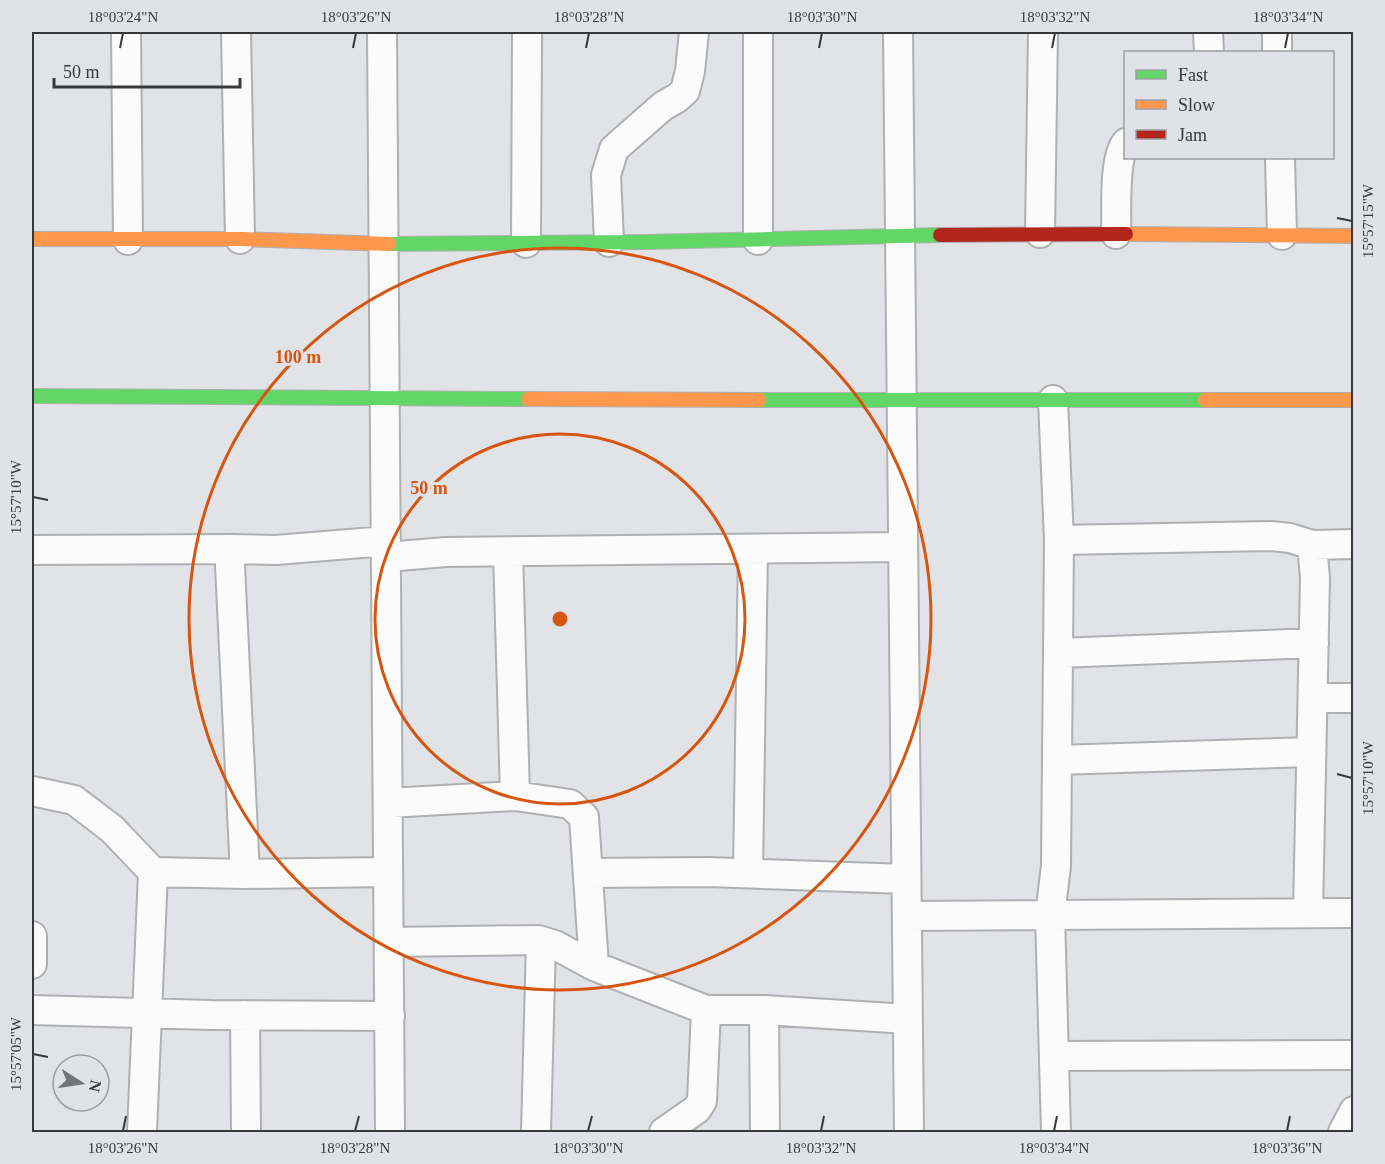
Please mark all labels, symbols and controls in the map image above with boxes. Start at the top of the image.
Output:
text: 18°03'24"N [88,9,158,25]
text: 18°03'26"N [321,9,391,25]
text: 18°03'28"N [554,9,624,25]
text: 18°03'30"N [787,9,857,25]
text: 18°03'32"N [1020,9,1090,25]
text: 18°03'34"N [1253,9,1323,25]
scale bar [54,51,240,89]
legend [1124,51,1334,159]
text: 50 m [63,62,100,82]
text: Fast [1178,65,1208,85]
text: Slow [1178,95,1215,115]
text: Jam [1178,125,1207,145]
text: 15°57'15"W [1360,183,1376,258]
text: 100 m [275,347,321,367]
text: 15°57'10"W [8,459,24,534]
text: 50 m [410,478,448,498]
centre of rings [550,609,570,629]
text: 15°57'10"W [1360,740,1376,815]
text: 15°57'05"W [8,1016,24,1091]
north arrow [51,1053,111,1113]
text: N [86,1079,105,1094]
text: 18°03'26"N [88,1140,158,1156]
text: 18°03'28"N [320,1140,390,1156]
text: 18°03'30"N [553,1140,623,1156]
text: 18°03'32"N [786,1140,856,1156]
text: 18°03'34"N [1019,1140,1089,1156]
text: 18°03'36"N [1252,1140,1322,1156]

